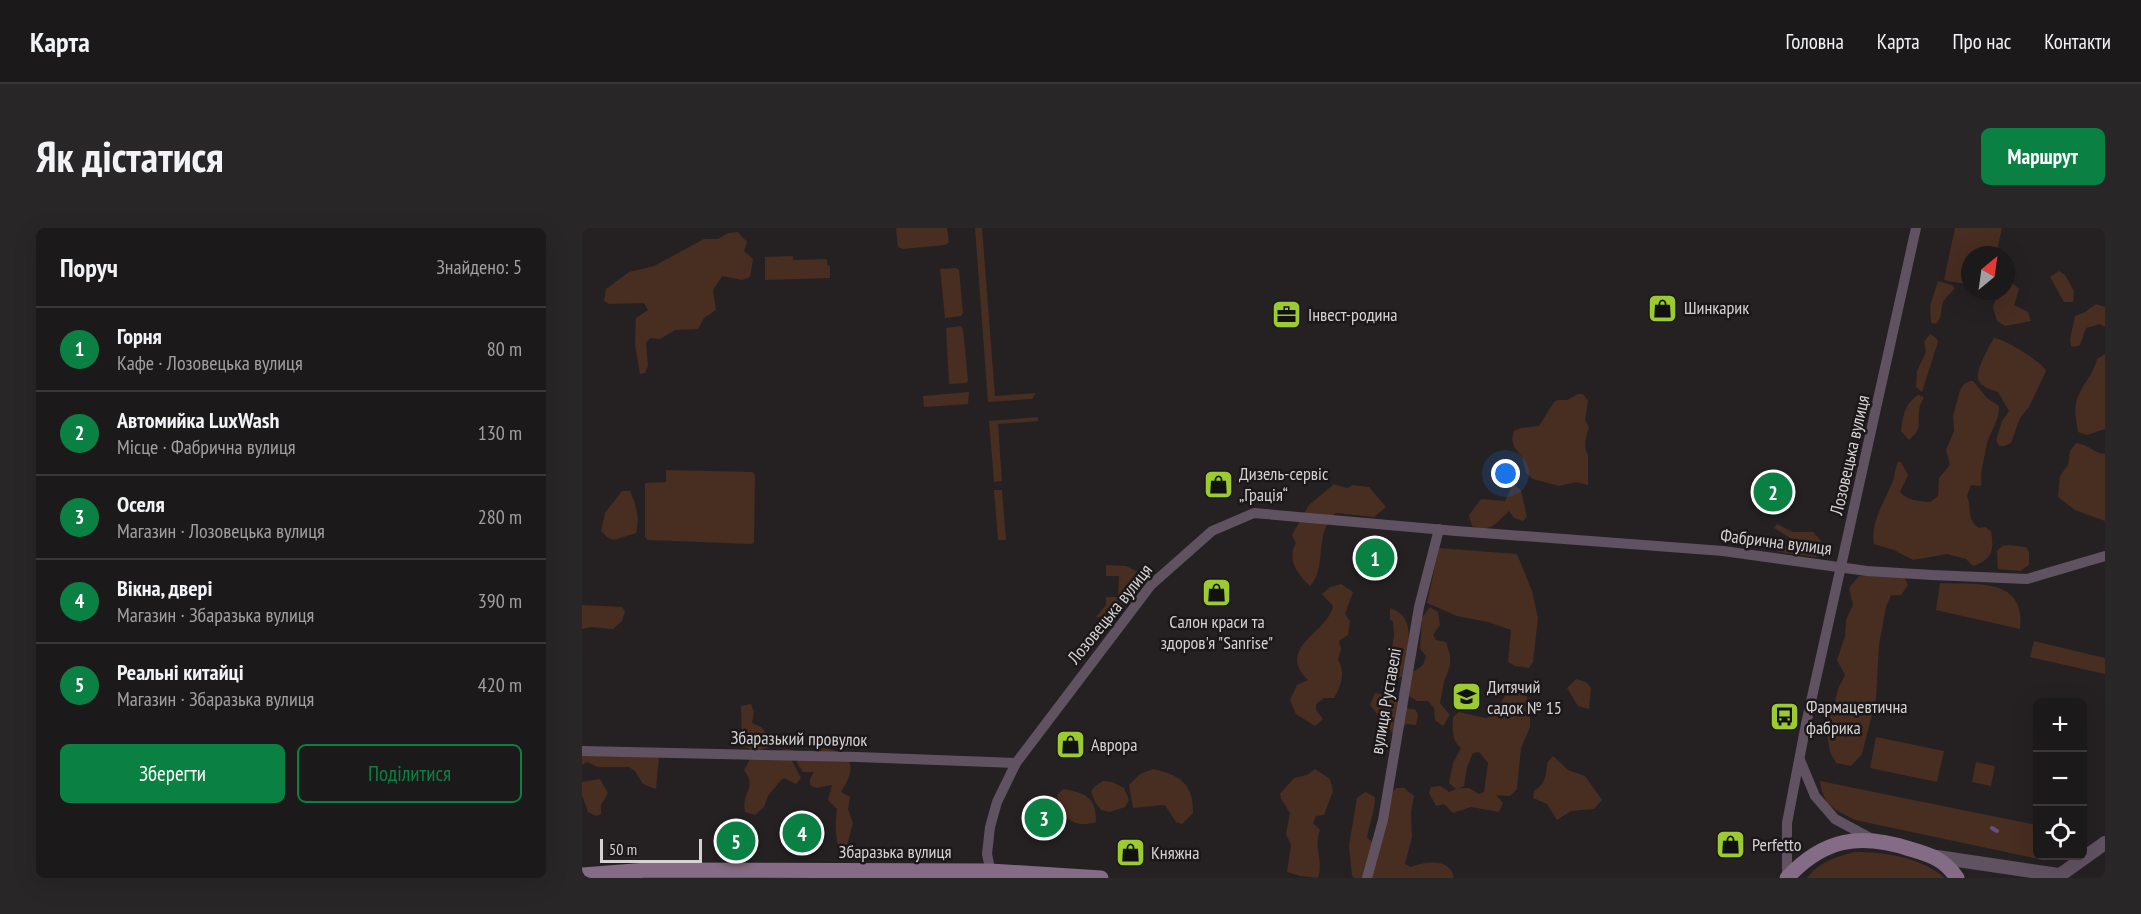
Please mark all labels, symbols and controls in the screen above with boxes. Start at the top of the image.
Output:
text: Карта [30,23,90,60]
text: Головна [1786,28,1844,55]
text: Карта [1877,28,1920,55]
text: Про нас [1953,28,2011,55]
text: Контакти [2044,28,2111,55]
button: Маршрут [1981,128,2105,185]
text: Як дістатися [36,129,224,184]
north arrow [1961,246,2015,300]
text: Поруч [60,251,118,284]
text: Знайдено: 5 [436,254,522,280]
shop icon: Шинкарик [1647,292,1679,324]
place label: Шинкарик [1684,296,1749,319]
office icon: Інвест-родина [1271,299,1303,331]
place label: Інвест-родина [1308,303,1398,326]
text: Горня [117,322,162,350]
text: 1 [75,336,84,362]
text: 80 m [487,336,522,362]
text: Кафе · Лозовецька вулиця [117,350,303,376]
street label: Лозовецька вулиця [1824,393,1874,518]
text: Автомийка LuxWash [117,406,279,434]
text: 2 [75,420,84,446]
text: 130 m [478,420,522,446]
text: Місце · Фабрична вулиця [117,434,295,460]
your location [1491,459,1520,488]
place label: Дизель-сервіс „Грація“ [1239,462,1329,506]
shop icon: Дизель-сервіс „Грація“ [1202,468,1234,500]
pin: 2 [1754,470,1792,514]
text: Оселя [117,490,165,518]
text: 3 [75,504,84,530]
text: 280 m [478,504,522,530]
text: Магазин · Лозовецька вулиця [117,518,325,544]
street label: Фабрична вулиця [1719,523,1833,560]
pin: 1 [1356,536,1394,580]
street label: Лозовецька вулиця [1062,559,1157,669]
text: Вікна, двері [117,574,212,602]
shop icon: Салон краси та здоров'я "Sanrise" [1201,577,1233,609]
text: 4 [75,588,84,614]
text: 390 m [478,588,522,614]
text: Магазин · Збаразька вулиця [117,602,314,628]
place label: Салон краси та здоров'я "Sanrise" [1161,610,1273,654]
street label: вулиця Руставелі [1365,646,1406,756]
text: Реальні китайці [117,658,244,686]
text: 5 [75,672,84,698]
text: 420 m [478,672,522,698]
place label: Дитячий садок № 15 [1487,675,1562,719]
school or university icon: Дитячий садок № 15 [1450,681,1482,713]
text: Магазин · Збаразька вулиця [117,686,314,712]
place label: Фармацевтична фабрика [1806,695,1907,739]
map controls [2033,698,2087,860]
button: + [2033,698,2087,752]
bus stop icon: Фармацевтична фабрика [1769,701,1801,733]
street label: Збаразький провулок [730,726,868,751]
shop icon: Аврора [1054,729,1086,761]
place label: Аврора [1091,733,1137,756]
button: Зберегти [60,744,285,803]
button: Поділитися [297,744,522,803]
button: − [2033,752,2087,806]
pin: 3 [1024,796,1064,840]
button: locate [2033,806,2087,860]
pin: 4 [782,810,822,856]
pin: 5 [716,818,756,864]
shop icon: Perfetto [1715,829,1747,861]
place label: Perfetto [1752,833,1802,856]
scale bar [600,836,702,864]
shop icon: Княжна [1114,837,1146,869]
text: 50 m [609,839,637,859]
street label: Збаразька вулиця [839,840,951,863]
place label: Княжна [1151,841,1199,864]

